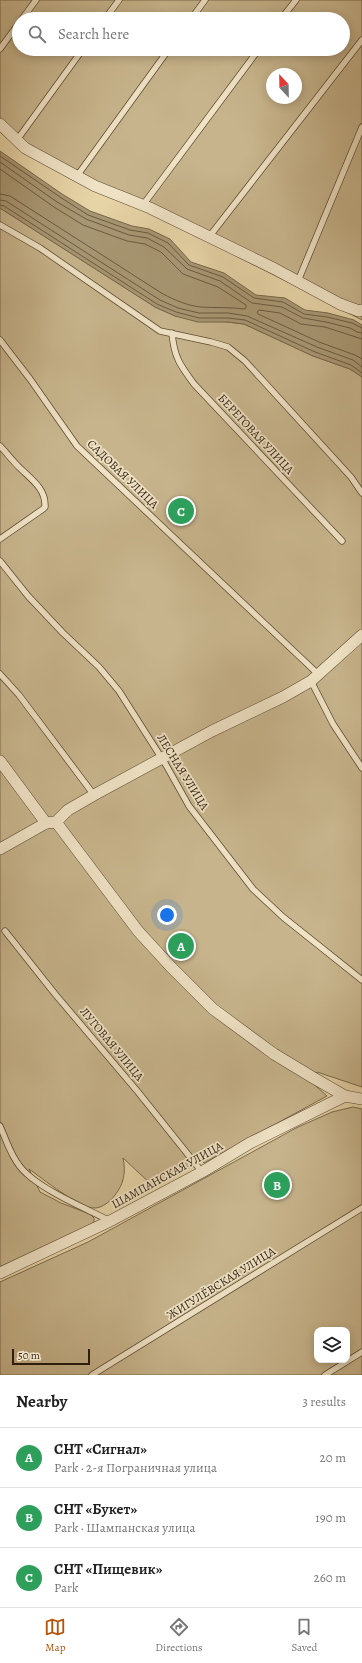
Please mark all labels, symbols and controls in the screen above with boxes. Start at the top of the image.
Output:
search box [12,12,350,56]
icon: search [26,23,48,45]
text: Search here [58,24,129,44]
north arrow [266,68,302,104]
street label: БЕРЕГОВАЯ УЛИЦА [214,390,298,478]
street label: САДОВАЯ УЛИЦА [84,436,163,513]
pin: C [168,496,194,526]
street label: ЛЕСНАЯ УЛИЦА [153,731,213,814]
your location [157,905,177,925]
pin: A [168,931,194,961]
street label: ЛУГОВАЯ УЛИЦА [77,1004,148,1085]
street label: ШАМПАНСКАЯ УЛИЦА [109,1137,226,1212]
pin: B [264,1170,290,1200]
street label: ЖИГУЛЁВСКАЯ УЛИЦА [164,1243,279,1323]
map controls [314,1327,350,1363]
button: layers [314,1327,350,1363]
scale bar [12,1347,90,1366]
text: 50 m [18,1348,40,1363]
text: Nearby [16,1390,67,1413]
text: 3 results [302,1393,346,1410]
text: СНТ «Сигнал» [54,1439,147,1459]
text: A [25,1449,33,1466]
text: 20 m [320,1449,346,1466]
text: Park · 2-я Пограничная улица [54,1459,217,1476]
text: СНТ «Букет» [54,1499,137,1519]
text: B [25,1509,33,1526]
text: 190 m [315,1509,346,1526]
text: Park · Шампанская улица [54,1519,196,1536]
text: СНТ «Пищевик» [54,1559,162,1579]
text: C [25,1569,33,1586]
text: 260 m [313,1569,346,1586]
text: Park [54,1579,78,1596]
tab: Map [44,1616,66,1655]
tab: Directions [155,1616,203,1655]
tab: Saved [291,1616,318,1655]

